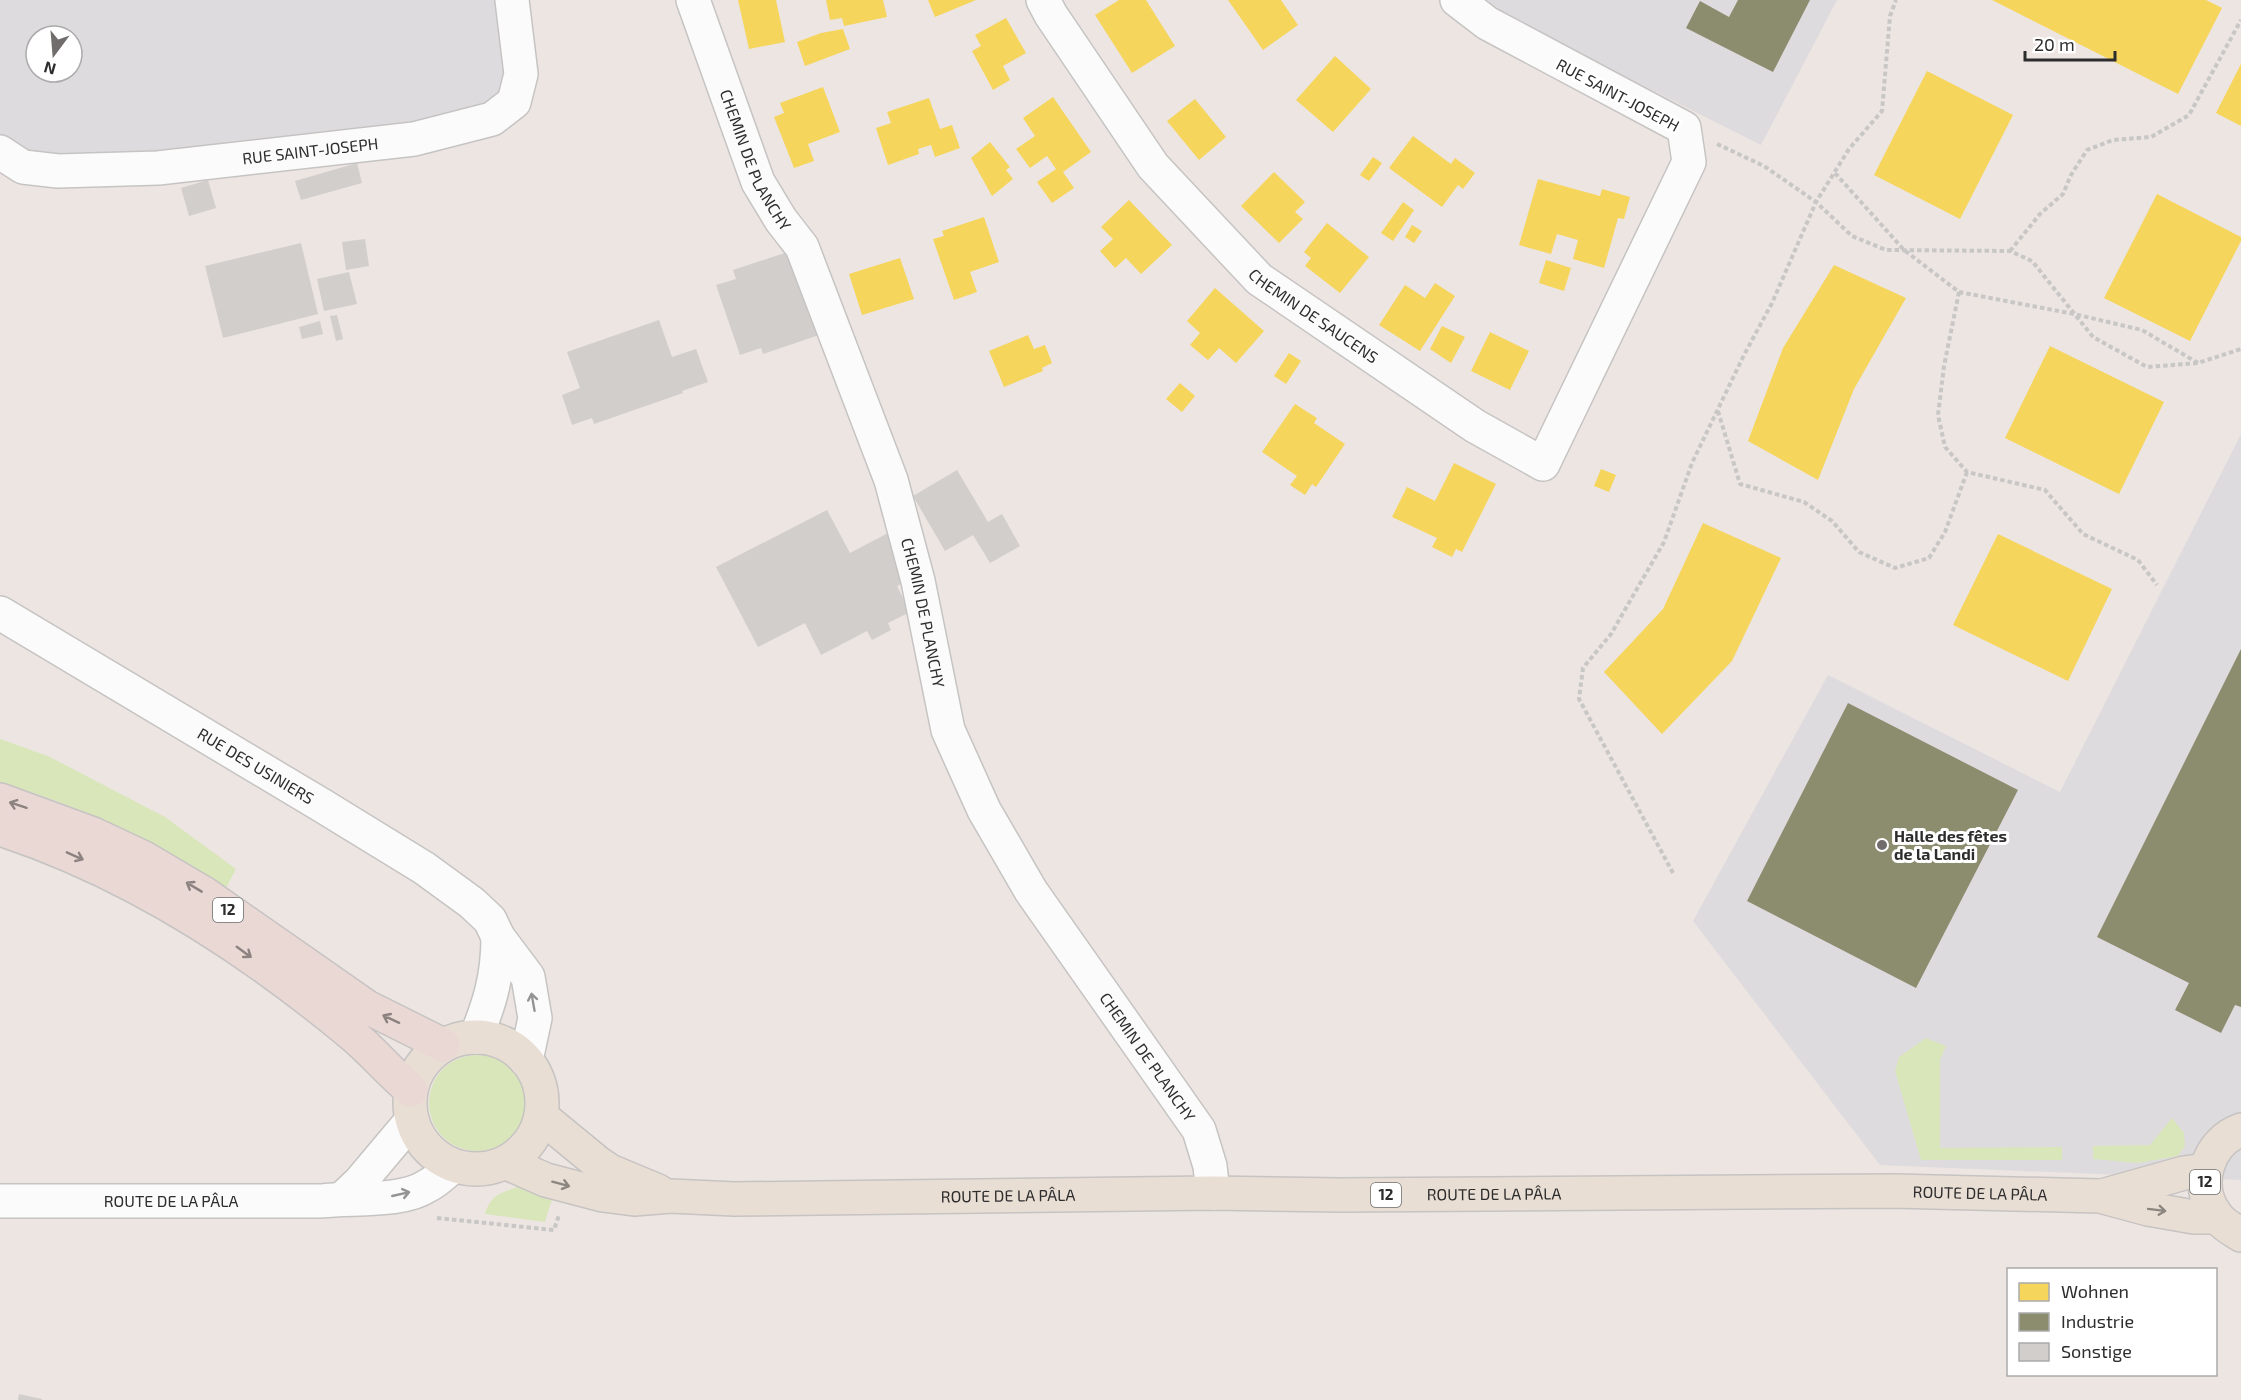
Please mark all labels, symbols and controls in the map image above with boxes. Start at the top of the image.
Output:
north arrow [24,24,84,84]
scale bar [2025,24,2115,62]
text: 20 m [2034,33,2075,55]
street label: RUE SAINT-JOSEPH [1553,54,1683,135]
text: N [42,58,58,80]
street label: CHEMIN DE PLANCHY [717,87,796,234]
street label: RUE SAINT-JOSEPH [241,133,379,167]
street label: CHEMIN DE SAUCENS [1245,264,1382,367]
street label: CHEMIN DE PLANCHY [898,536,949,689]
street label: RUE DES USINIERS [194,723,318,808]
one-way arrow [9,799,28,810]
place label: Halle des fêtes de la Landi [1894,826,2007,863]
marker: Halle des fêtes de la Landi [1875,838,1889,852]
one-way arrow [65,851,83,862]
one-way arrow [186,881,203,893]
road number: 12 [213,898,243,922]
one-way arrow [235,946,251,958]
street label: CHEMIN DE PLANCHY [1096,989,1200,1125]
one-way arrow [527,993,538,1013]
one-way arrow [382,1013,400,1025]
road number: 12 [2190,1170,2220,1194]
one-way arrow [551,1179,570,1190]
street label: ROUTE DE LA PÂLA [1912,1181,2048,1204]
road number: 12 [1371,1183,1401,1207]
street label: ROUTE DE LA PÂLA [1427,1183,1561,1203]
street label: ROUTE DE LA PÂLA [941,1185,1076,1205]
one-way arrow [391,1188,410,1199]
street label: ROUTE DE LA PÂLA [104,1191,238,1210]
one-way arrow [2147,1205,2166,1216]
legend [2007,1268,2217,1376]
text: Wohnen [2061,1280,2129,1302]
text: Industrie [2061,1310,2134,1332]
text: Sonstige [2061,1340,2132,1362]

